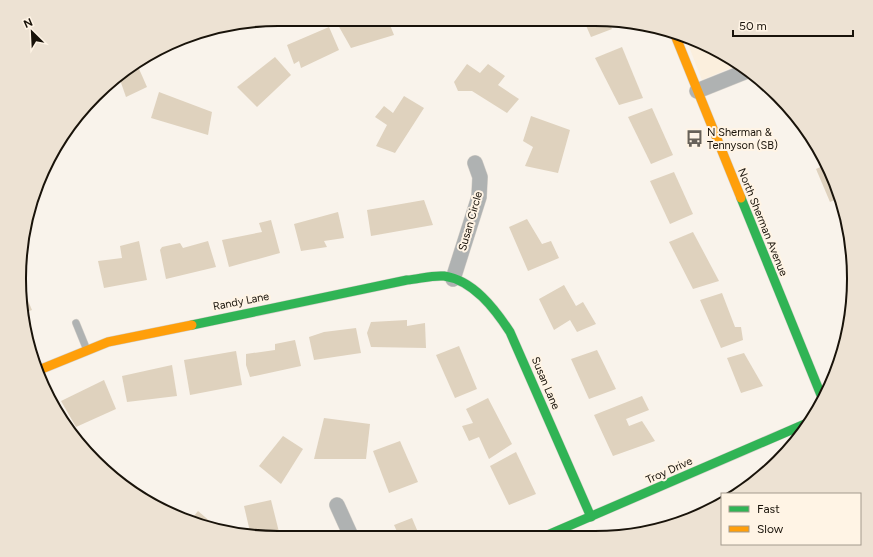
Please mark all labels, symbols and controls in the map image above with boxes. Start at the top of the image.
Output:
north arrow [12,12,52,52]
scale bar [733,12,853,38]
text: N [22,16,35,31]
text: 50 m [739,19,767,33]
place label: N Sherman & Tennyson (SB) [707,126,778,152]
bus stop icon: N Sherman & Tennyson (SB) [684,128,704,148]
street label: North Sherman Avenue [735,166,790,278]
street label: Susan Circle [456,190,485,252]
street label: Randy Lane [212,290,270,313]
street label: Susan Lane [529,355,562,411]
street label: Troy Drive [644,454,694,486]
legend [721,493,861,545]
text: Fast [757,502,780,516]
text: Slow [757,522,784,536]

